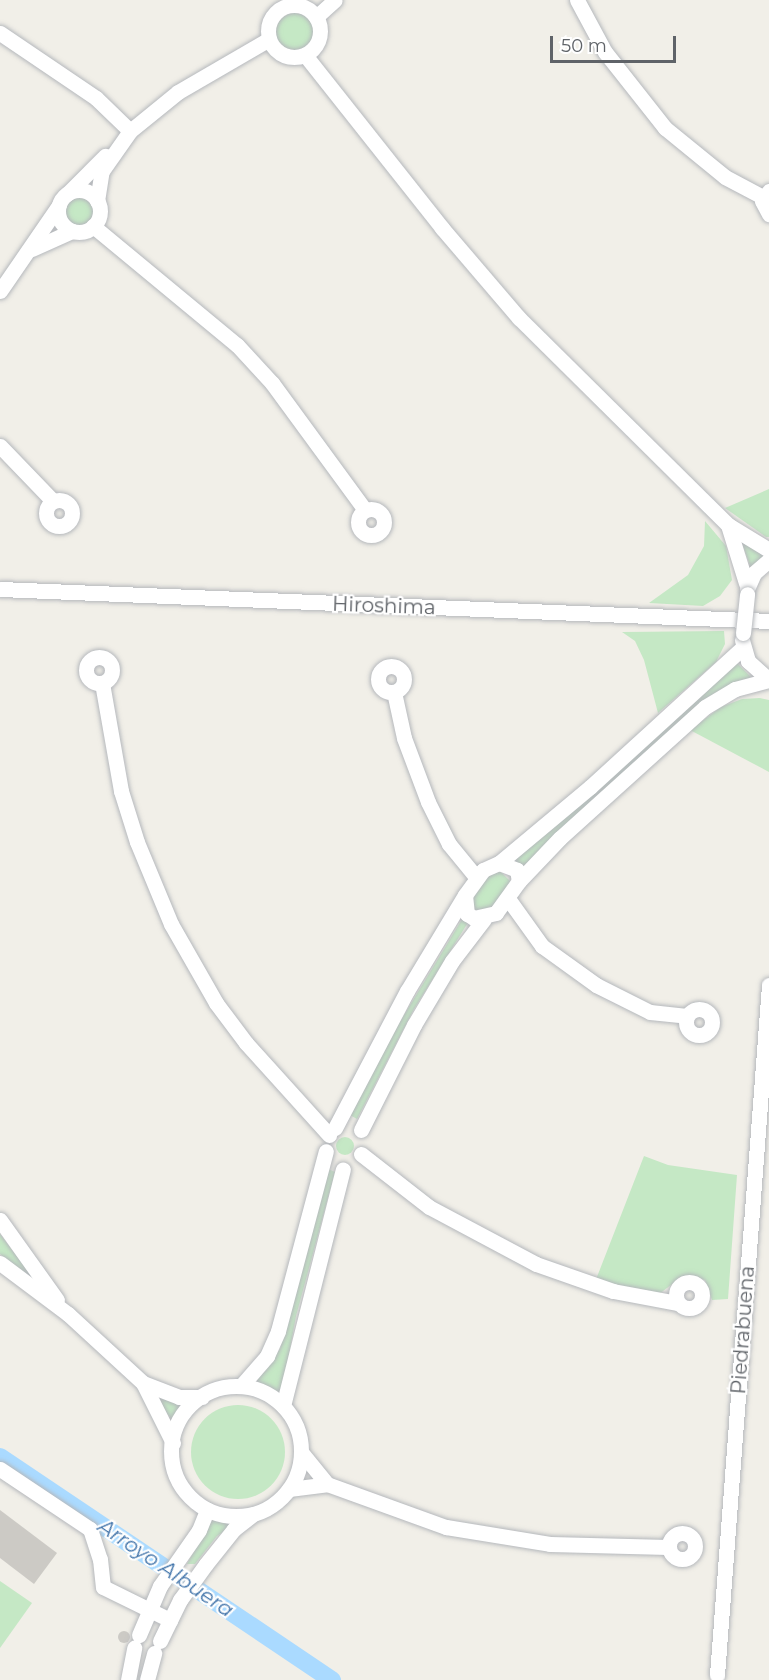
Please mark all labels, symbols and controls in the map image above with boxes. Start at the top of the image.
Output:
scale bar [553,24,679,62]
text: 50 m [561,35,607,57]
street label: Hiroshima [332,592,436,620]
street label: Piedrabuena [727,1265,759,1395]
water label: Arroyo Albuera [93,1513,239,1623]

